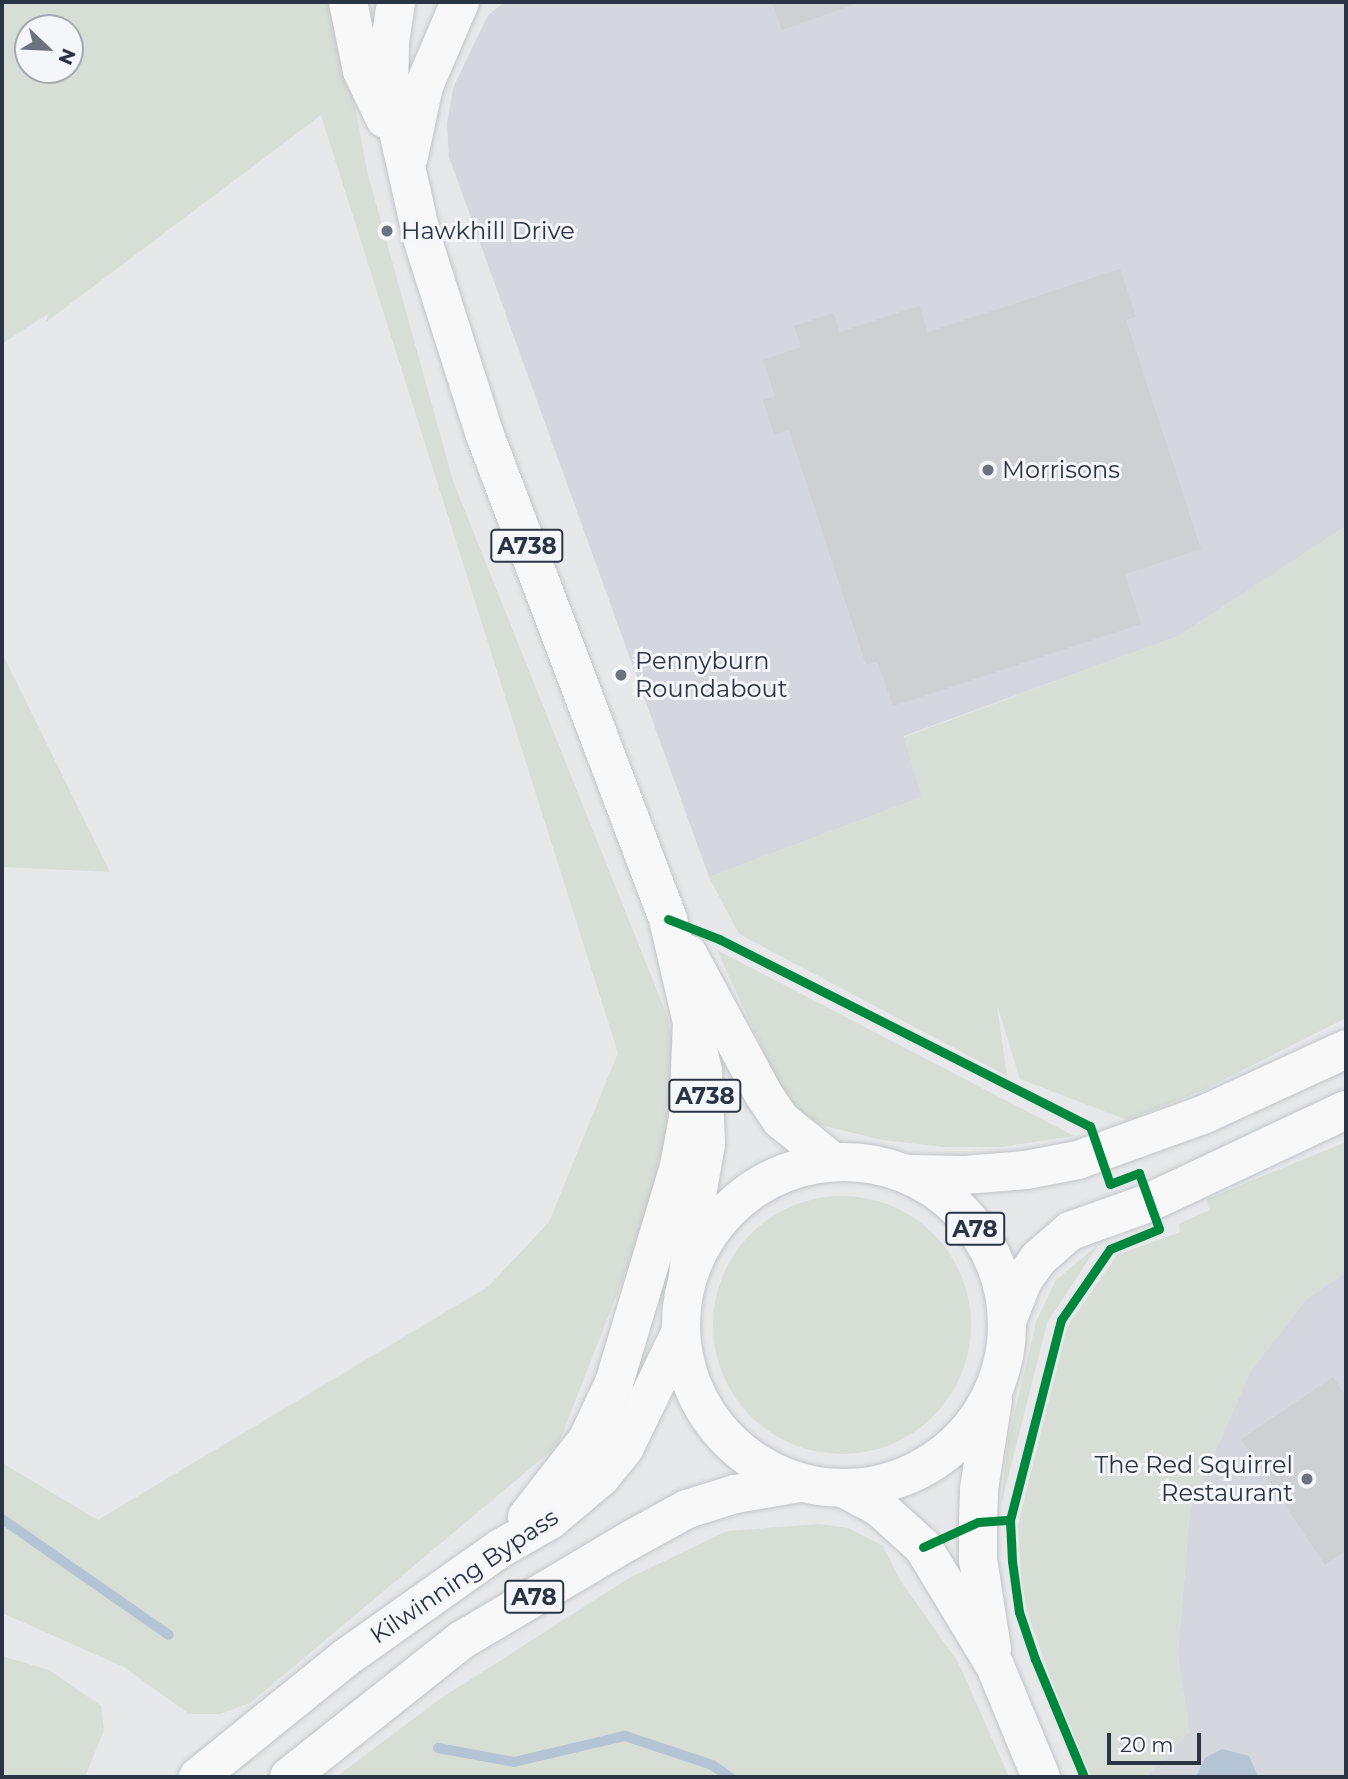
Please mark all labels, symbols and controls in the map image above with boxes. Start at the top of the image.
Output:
north arrow [14,14,84,84]
text: N [53,45,81,68]
place label: Hawkhill Drive [401,217,575,245]
marker: Hawkhill Drive [379,223,395,239]
place label: Morrisons [1002,456,1120,484]
marker: Morrisons [980,462,996,478]
road number: A738 [490,526,564,566]
place label: Pennyburn Roundabout [635,647,787,703]
marker: Pennyburn Roundabout [613,667,629,683]
road number: A738 [668,1077,742,1116]
road number: A78 [944,1210,1006,1248]
place label: The Red Squirrel Restaurant [1094,1451,1293,1507]
marker: The Red Squirrel Restaurant [1299,1471,1315,1487]
street label: Kilwinning Bypass [365,1502,563,1650]
road number: A78 [503,1578,566,1616]
scale bar [1110,1720,1204,1764]
text: 20 m [1120,1732,1174,1757]

